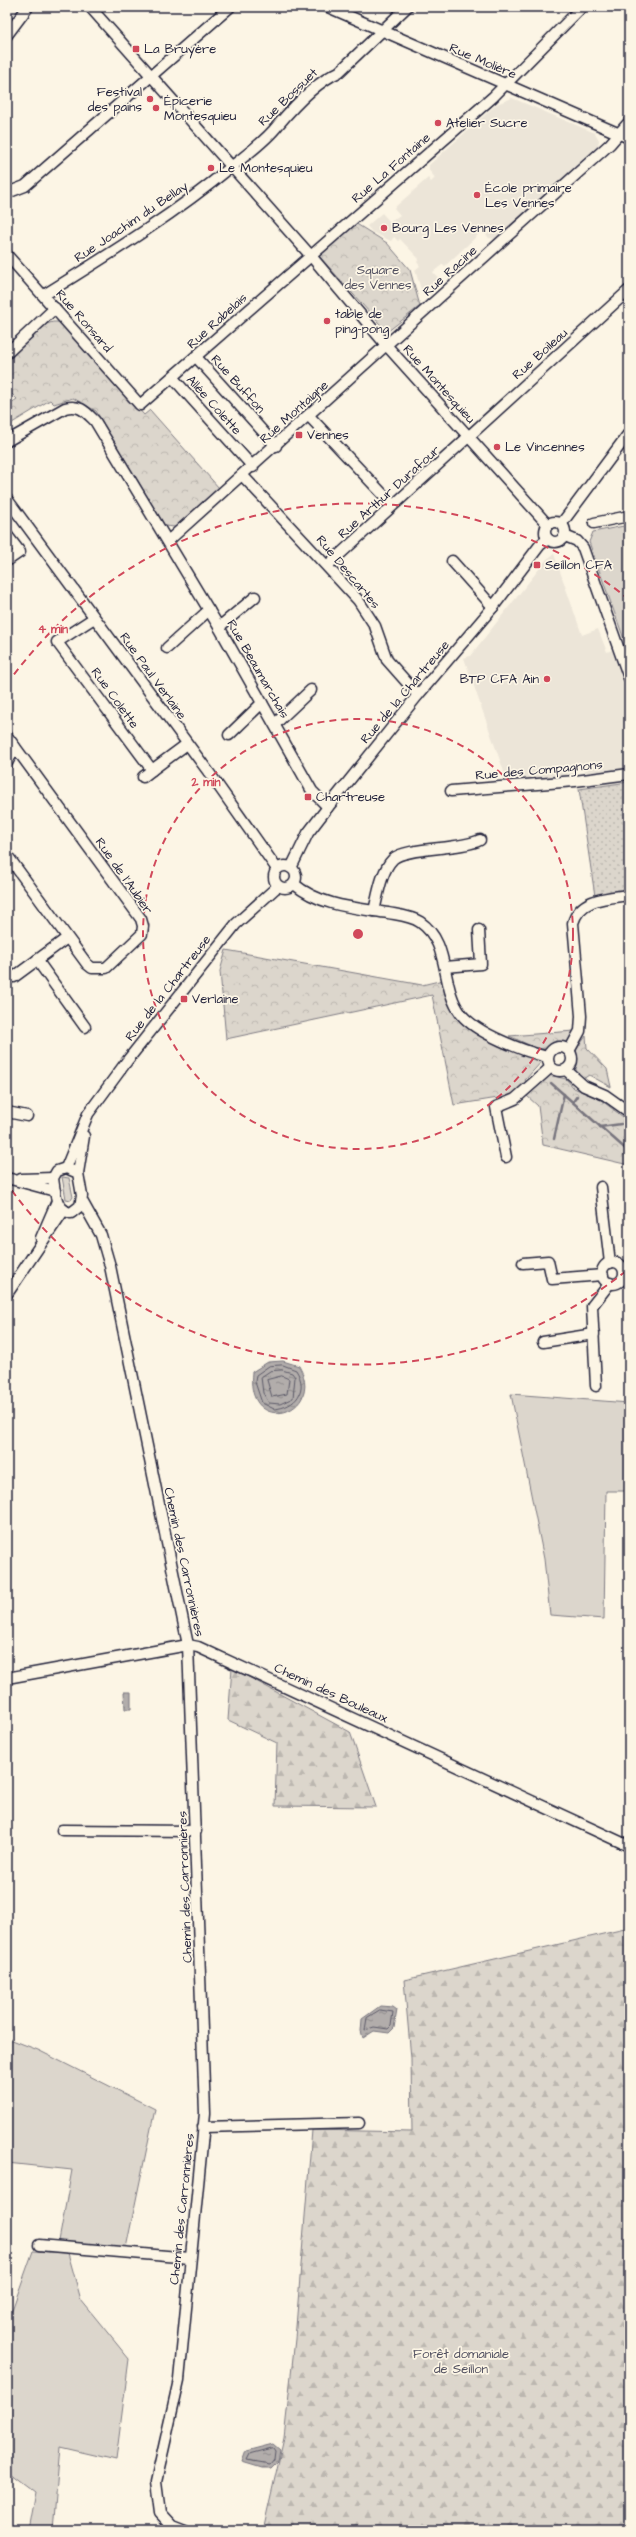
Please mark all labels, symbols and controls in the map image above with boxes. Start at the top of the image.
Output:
street label: Rue Molière [447,39,519,83]
place label: La Bruyère [144,40,216,59]
marker: La Bruyère [131,44,141,54]
street label: Rue Bossuet [254,63,322,130]
place label: Festival des pains [88,83,142,116]
place label: Épicerie Montesquieu [164,92,237,125]
marker: Festival des pains [145,94,155,104]
marker: Épicerie Montesquieu [151,103,161,113]
place label: Atelier Sucre [446,114,527,132]
marker: Atelier Sucre [433,118,443,128]
street label: Rue La Fontaine [348,129,434,207]
place label: Le Montesquieu [219,159,313,177]
marker: Le Montesquieu [206,163,216,173]
street label: Rue Joachim du Bellay [71,177,192,268]
place label: École primaire Les Vennes [485,179,572,212]
marker: École primaire Les Vennes [472,190,482,200]
place label: Bourg Les Vennes [392,219,504,238]
marker: Bourg Les Vennes [379,223,389,233]
street label: Rue Racine [419,242,481,300]
park label: Square des Vennes [344,261,412,294]
street label: Rue Ronsard [52,286,117,357]
street label: Rue Rabelais [183,289,251,353]
place label: table de ping-pong [335,305,389,339]
marker: table de ping-pong [322,316,332,326]
street label: Rue Boileau [508,324,572,384]
street label: Rue Montesquieu [399,341,480,428]
street label: Rue Buffon [207,351,270,418]
street label: Allée Colette [182,371,246,439]
street label: Rue Montaigne [256,376,333,448]
place label: Vennes [307,426,349,444]
marker: Vennes [294,430,304,440]
place label: Le Vincennes [505,438,585,456]
street label: Rue Arthur Durafour [334,441,444,543]
marker: Le Vincennes [492,442,502,452]
street label: Rue Descartes [312,531,384,613]
place label: Seillon CFA [545,556,613,574]
marker: Seillon CFA [532,560,542,570]
street label: Rue Beaumarchais [222,616,294,722]
text: 4 min [38,621,68,638]
street label: Rue Paul Verlaine [115,629,191,723]
street label: Rue de la Chartreuse [356,636,454,748]
street label: Rue Colette [87,664,143,732]
place label: BTP CFA Ain [460,670,539,688]
marker: BTP CFA Ain [542,674,552,684]
street label: Rue des Compagnons [475,755,604,786]
text: 2 min [191,774,220,791]
place label: Chartreuse [316,788,385,806]
marker: Chartreuse [303,792,313,802]
street label: Rue de l'Aubier [91,834,157,918]
centre of rings [351,927,365,941]
street label: Rue de la Chartreuse [121,931,215,1045]
place label: Verlaine [192,990,239,1008]
marker: Verlaine [179,994,189,1004]
street label: Chemin des Carronnières [159,1486,209,1639]
street label: Chemin des Bouleaux [271,1659,392,1728]
street label: Chemin des Carronnières [173,1810,197,1963]
street label: Chemin des Carronnières [165,2132,199,2286]
park label: Forêt domaniale de Seillon [413,2345,509,2378]

